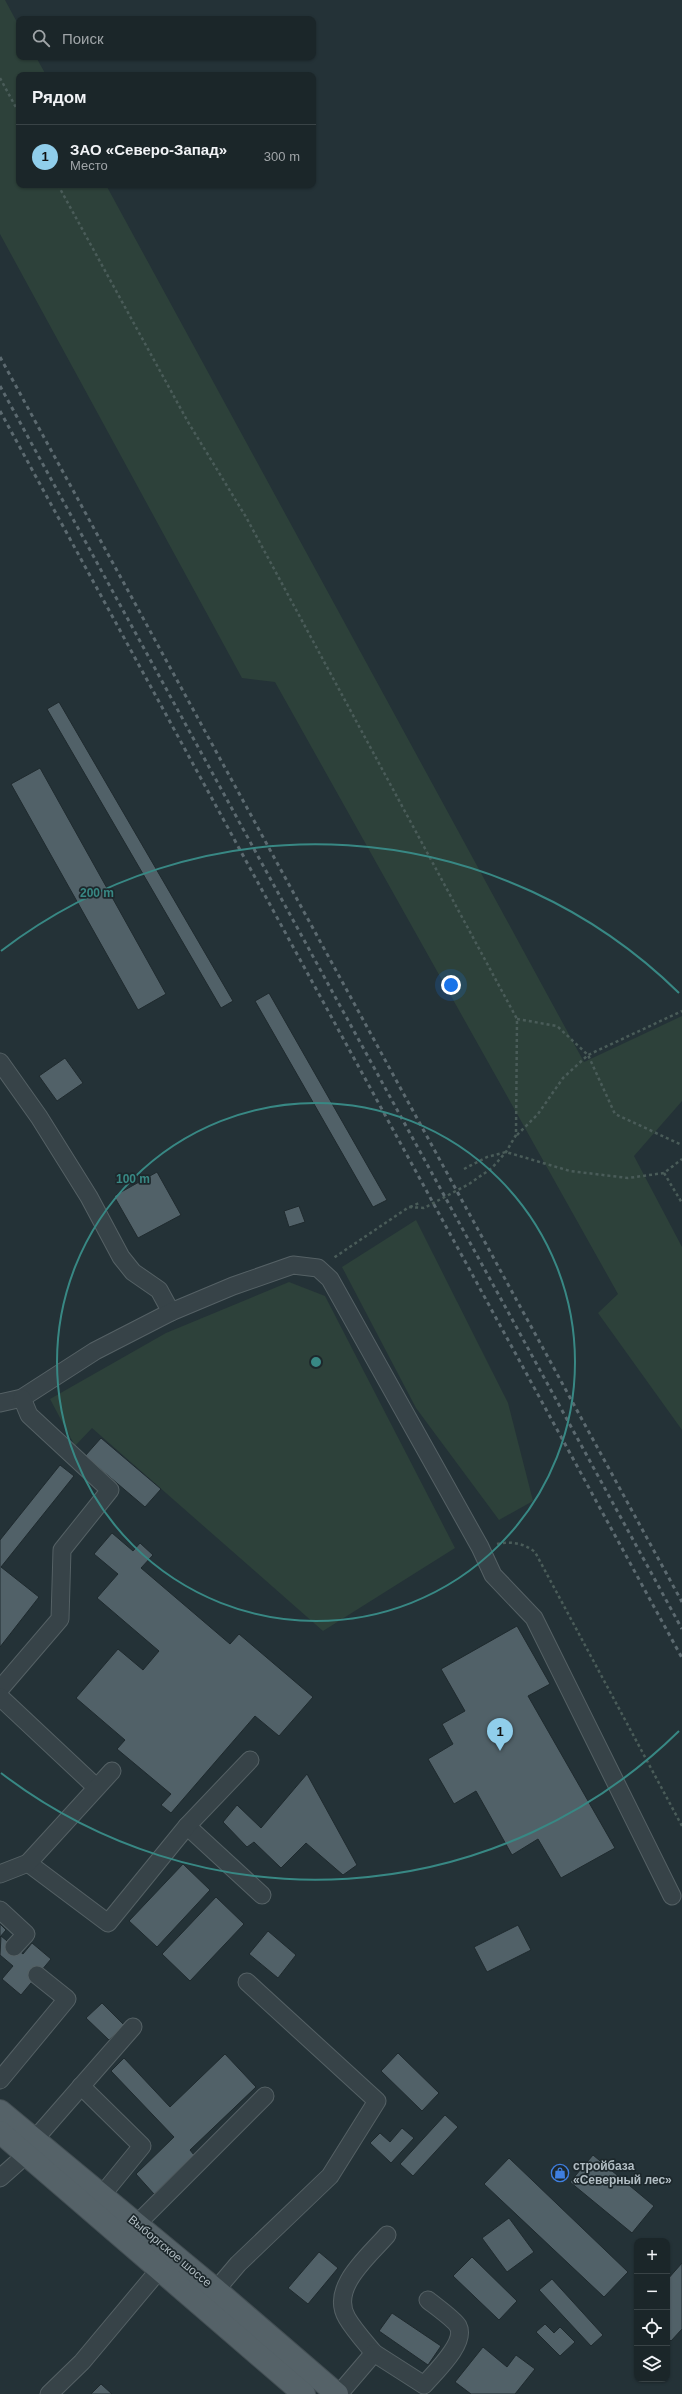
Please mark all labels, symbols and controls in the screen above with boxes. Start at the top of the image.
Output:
search box [16,16,316,60]
icon: search [30,27,52,49]
text: Поиск [62,30,104,47]
text: Рядом [32,88,87,107]
text: ЗАО «Северо-Запад» [70,141,227,158]
text: 1 [41,149,49,164]
text: 300 m [264,149,300,164]
text: Место [70,158,108,173]
text: 200 m [80,886,114,900]
your location [441,975,461,995]
text: 100 m [116,1172,150,1186]
centre of rings [309,1355,323,1369]
pin: 1 [487,1718,513,1751]
place label: стройбаза «Северный лес» [573,2159,672,2187]
shop icon: стройбаза «Северный лес» [550,2163,570,2183]
street label: Выборгское шоссе [126,2212,215,2290]
map controls [634,2238,670,2382]
button: + [634,2238,670,2274]
button: − [634,2274,670,2310]
button: locate [634,2310,670,2346]
button: layers [634,2346,670,2382]

